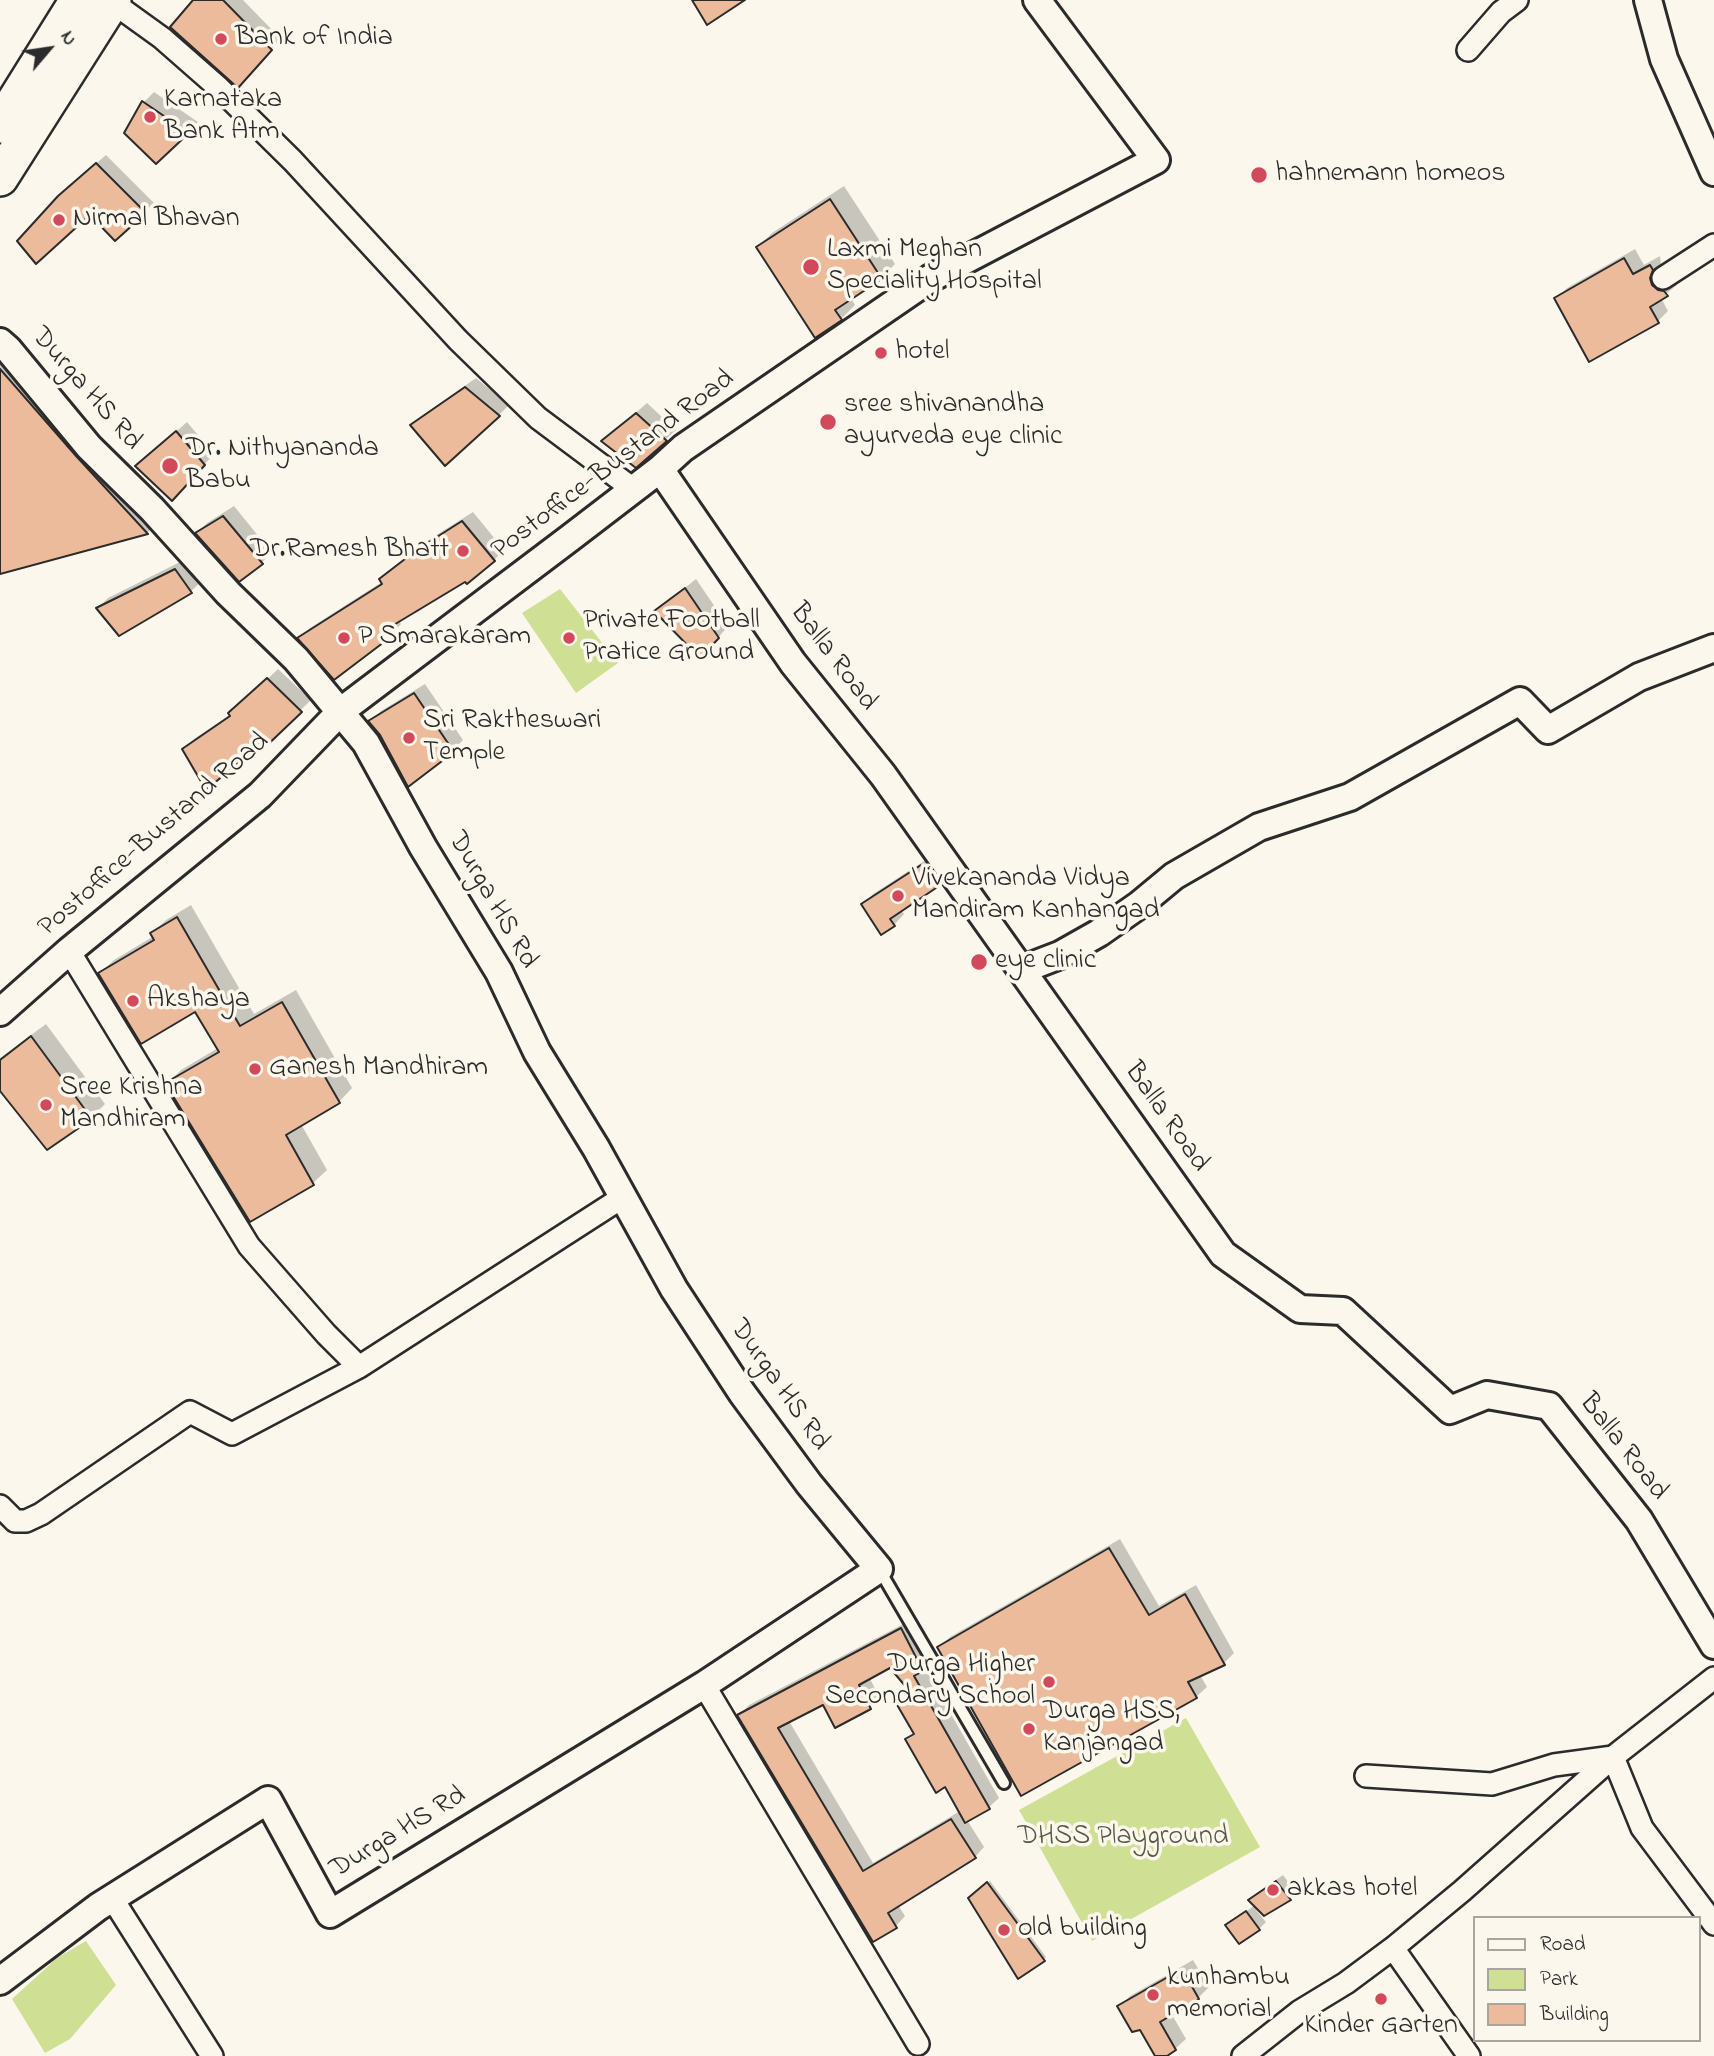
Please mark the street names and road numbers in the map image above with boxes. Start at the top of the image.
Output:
street label: Durga HS Rd [22,321,148,459]
street label: Postoffice-Bustand Road [486,364,742,568]
street label: Balla Road [781,597,883,719]
street label: Postoffice-Bustand Road [33,726,277,946]
street label: Durga HS Rd [438,827,544,975]
street label: Balla Road [1115,1057,1215,1179]
street label: Durga HS Rd [721,1314,835,1458]
street label: Balla Road [1570,1388,1674,1508]
street label: Durga HS Rd [325,1780,473,1888]

